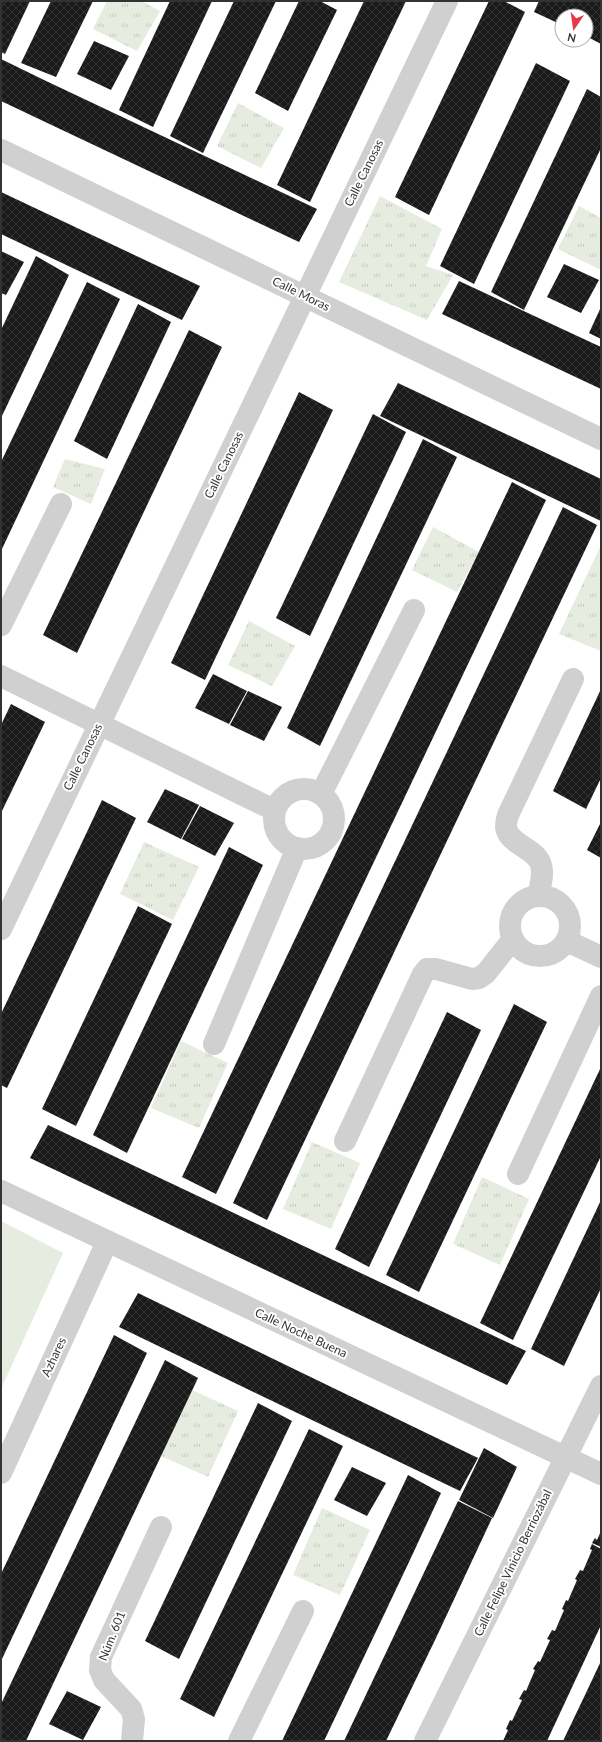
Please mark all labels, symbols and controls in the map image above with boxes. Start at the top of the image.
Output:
north arrow [554,8,594,48]
text: N [566,31,577,46]
street label: Calle Canosas [341,137,386,209]
street label: Calle Moras [270,273,332,314]
street label: Calle Canosas [201,429,246,501]
street label: Calle Canosas [60,721,105,793]
street label: Calle Noche Buena [253,1305,350,1360]
street label: Azhares [38,1335,69,1379]
street label: Calle Felipe Vinicio Berriozábal [470,1487,555,1639]
street label: Núm. 601 [95,1609,128,1663]

